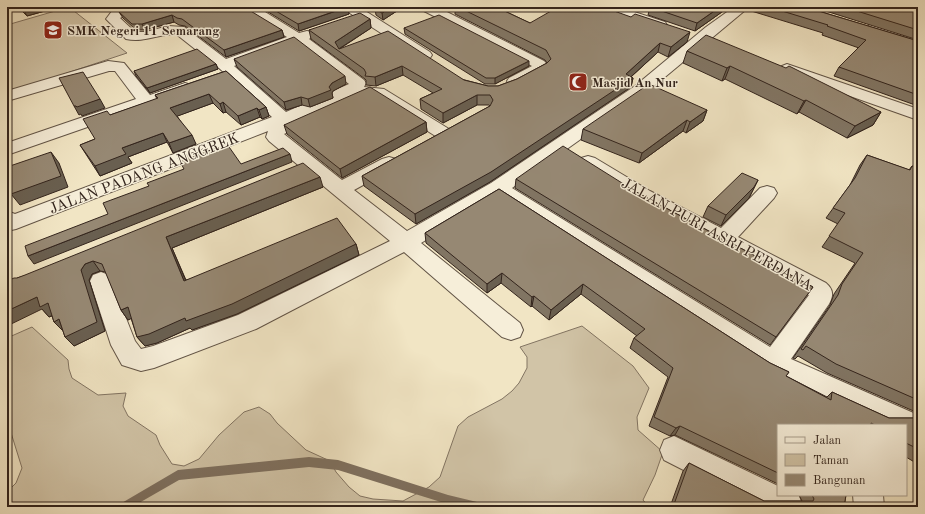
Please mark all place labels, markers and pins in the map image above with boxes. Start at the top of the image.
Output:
school or university icon: SMK Negeri 11 Semarang [42,19,64,41]
place label: SMK Negeri 11 Semarang [67,25,220,38]
mosque icon: Masjid An Nur [567,71,589,93]
place label: Masjid An Nur [592,77,678,90]

